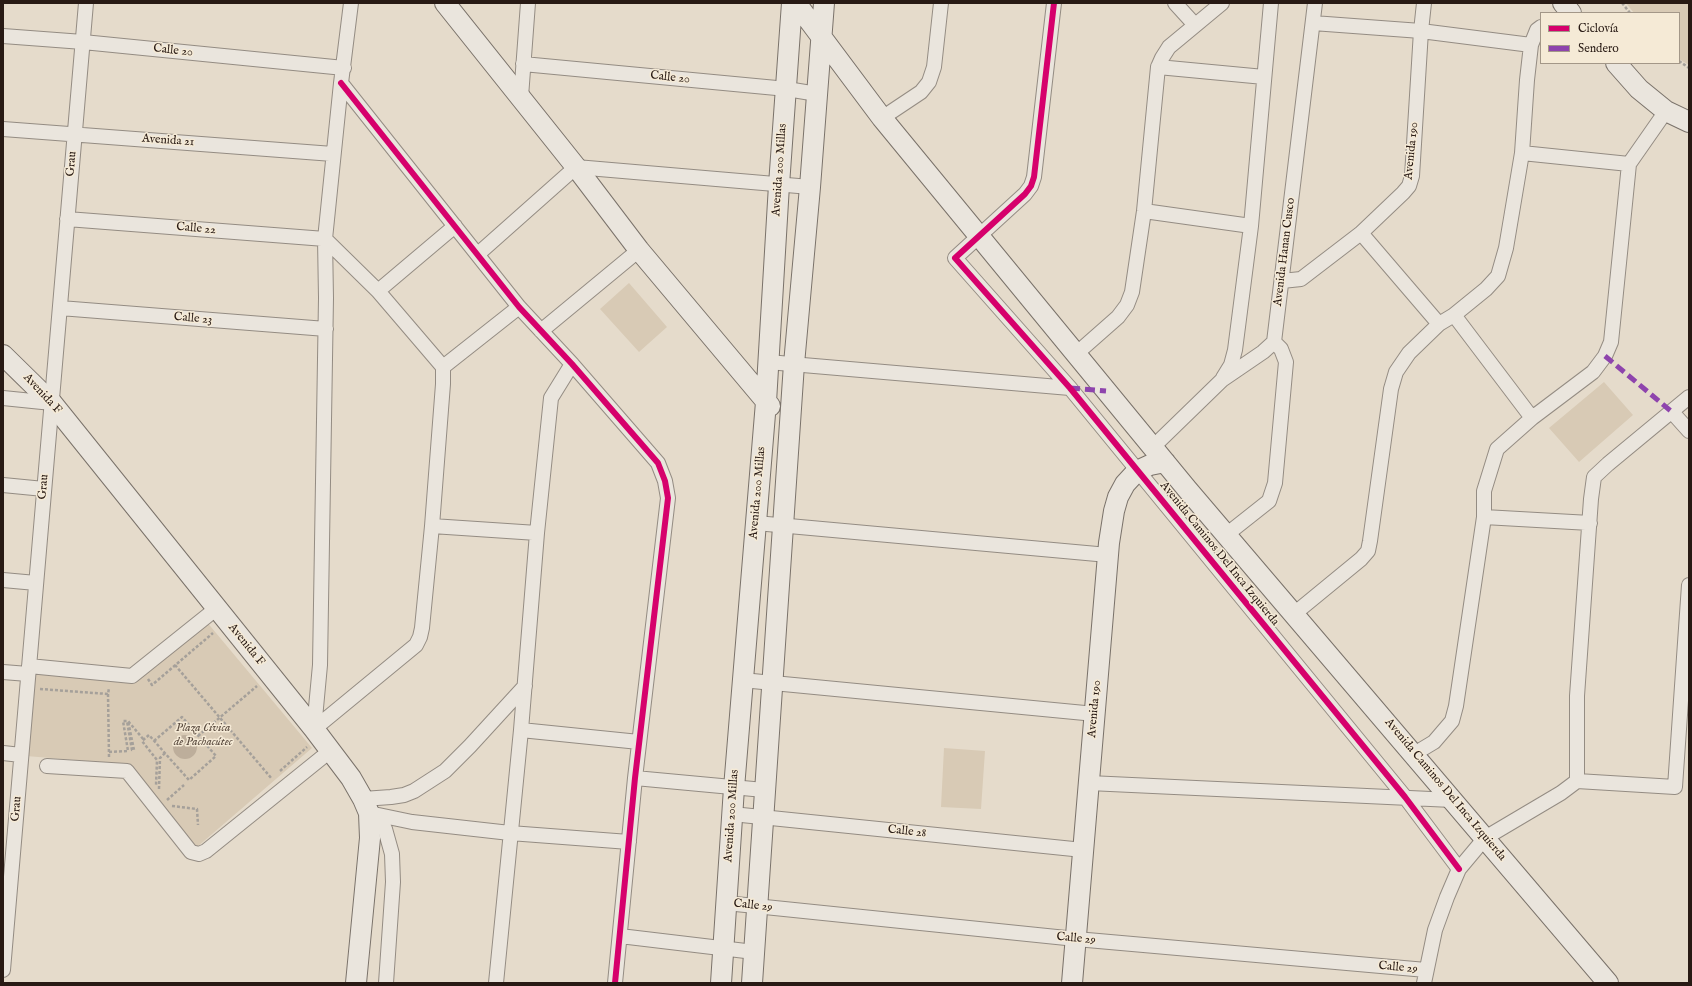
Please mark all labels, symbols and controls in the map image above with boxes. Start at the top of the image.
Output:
legend [1540,12,1680,64]
text: Ciclovía [1578,21,1618,36]
text: Sendero [1578,41,1619,56]
street label: Calle 20 [152,42,194,60]
street label: Calle 20 [649,69,691,87]
street label: Avenida 190 [1402,121,1422,181]
street label: Avenida 200 Millas [770,123,790,217]
street label: Avenida 21 [141,132,195,150]
street label: Grau [64,151,80,177]
street label: Avenida Hanan Cusco [1271,197,1299,307]
street label: Calle 22 [176,220,216,238]
street label: Calle 23 [173,310,213,328]
street label: Avenida F [20,371,64,417]
street label: Avenida 200 Millas [747,446,769,540]
street label: Grau [36,474,52,500]
street label: Avenida Caminos Del Inca Izquierda [1156,479,1282,629]
street label: Avenida F [225,621,267,669]
street label: Avenida 190 [1085,679,1105,739]
street label: Avenida Caminos Del Inca Izquierda [1381,716,1509,864]
park label: Plaza Cívica de Pachacútec [174,722,232,750]
street label: Avenida 200 Millas [722,769,742,863]
street label: Grau [9,796,25,822]
street label: Calle 28 [887,823,927,841]
street label: Calle 29 [733,897,773,915]
street label: Calle 29 [1056,930,1096,948]
street label: Calle 29 [1378,959,1418,977]

